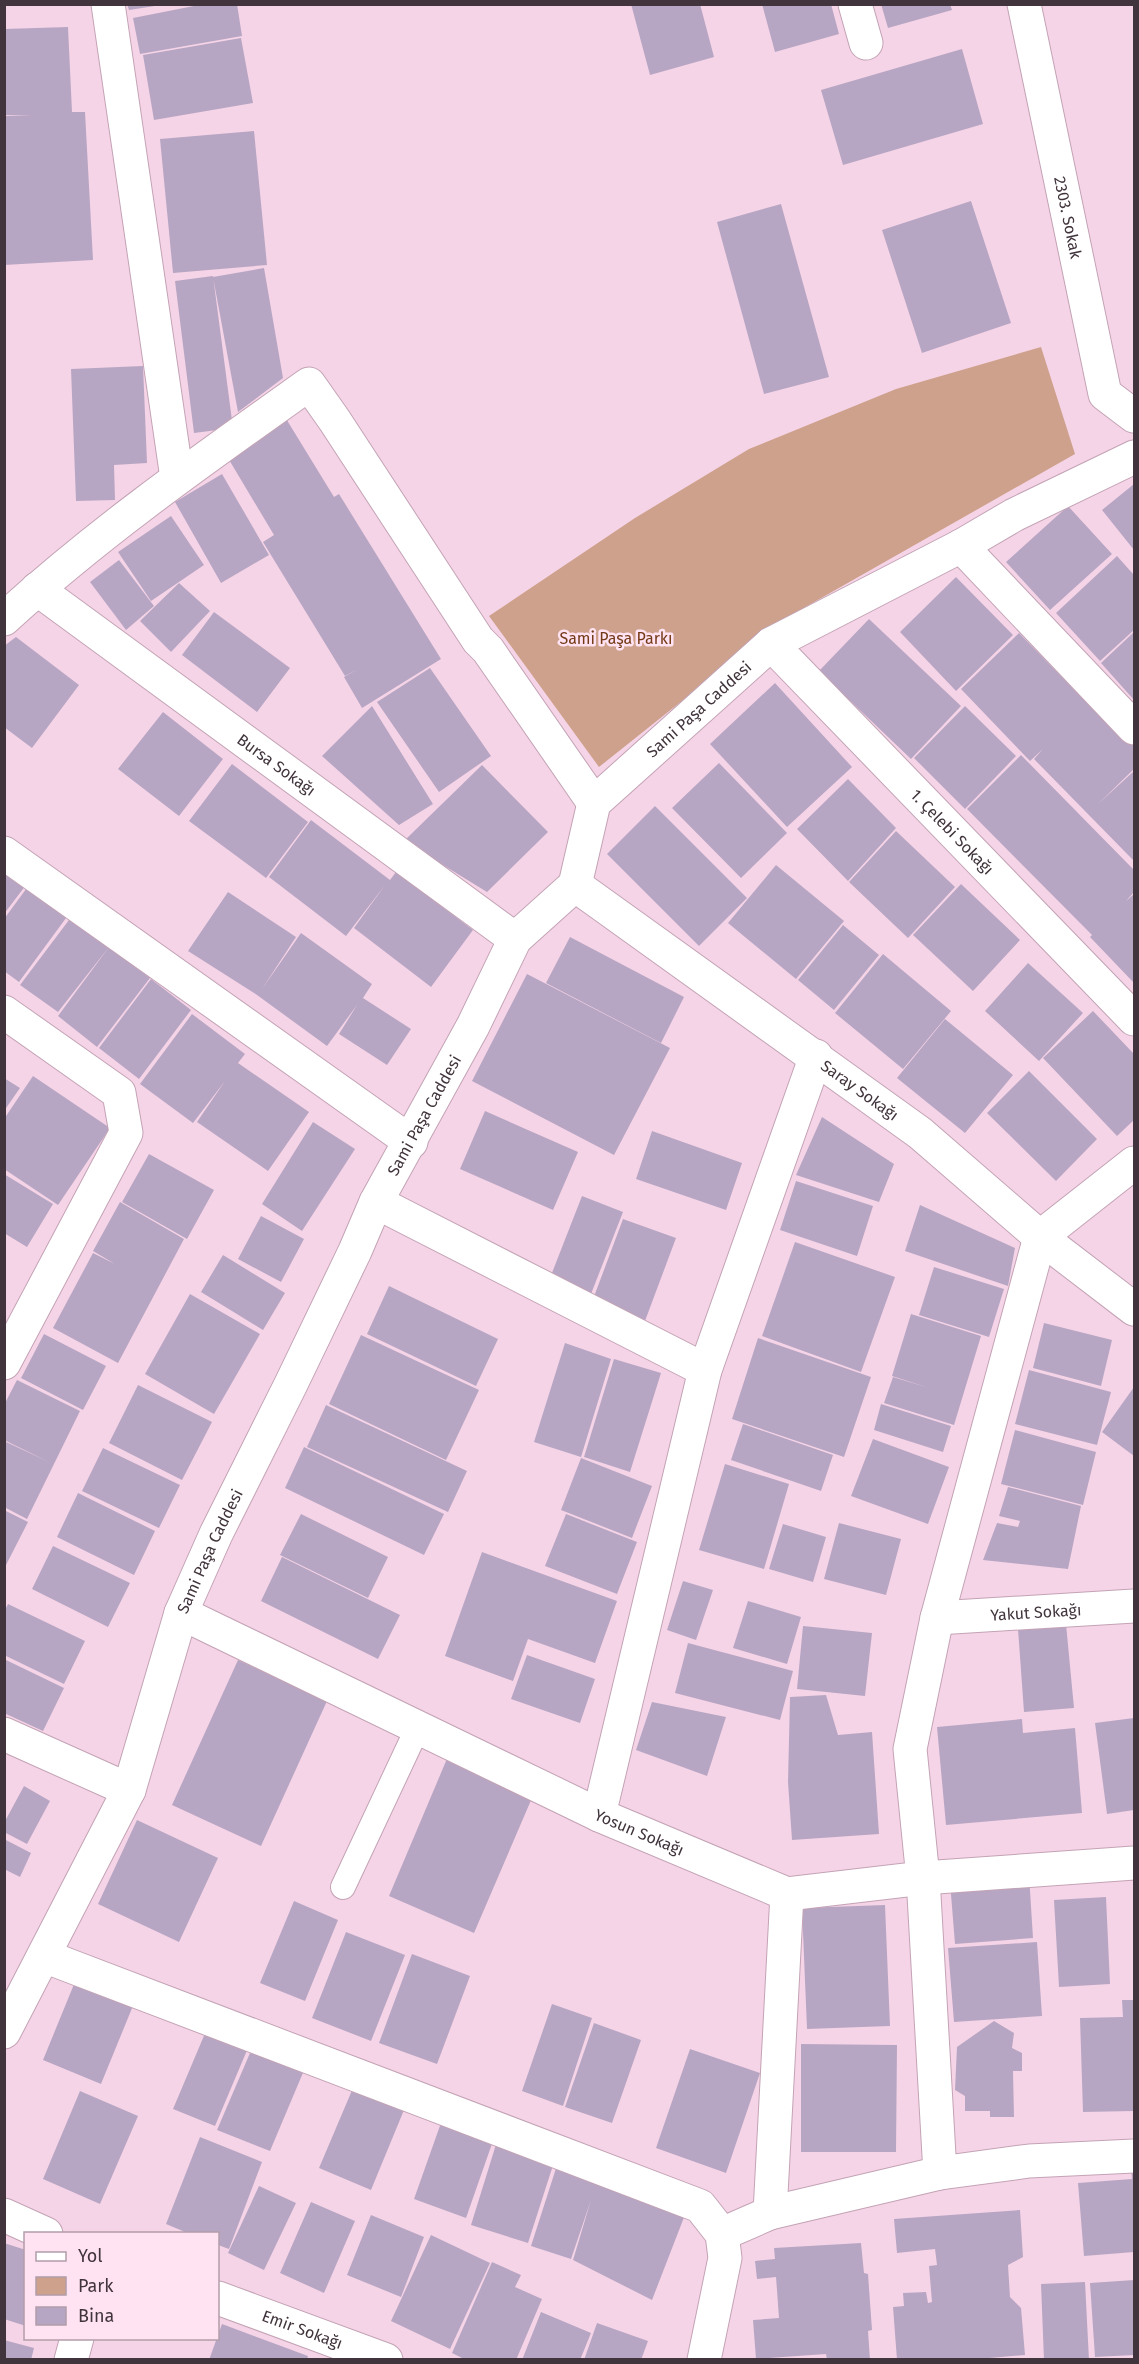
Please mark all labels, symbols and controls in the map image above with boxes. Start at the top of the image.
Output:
street label: 2303. Sokak [1051,175,1086,261]
park label: Sami Paşa Parkı [559,629,673,649]
street label: Sami Paşa Caddesi [642,657,755,761]
street label: Bursa Sokağı [234,729,320,800]
street label: 1. Çelebi Sokağı [907,785,998,878]
street label: Sami Paşa Caddesi [383,1052,465,1179]
street label: Saray Sokağı [817,1056,903,1124]
street label: Sami Paşa Caddesi [173,1486,246,1616]
street label: Yakut Sokağı [990,1600,1082,1624]
street label: Yosun Sokağı [592,1805,687,1859]
legend [24,2232,219,2340]
text: Yol [78,2245,103,2267]
text: Park [78,2275,114,2297]
text: Bina [78,2305,114,2327]
street label: Emir Sokağı [260,2306,345,2353]

